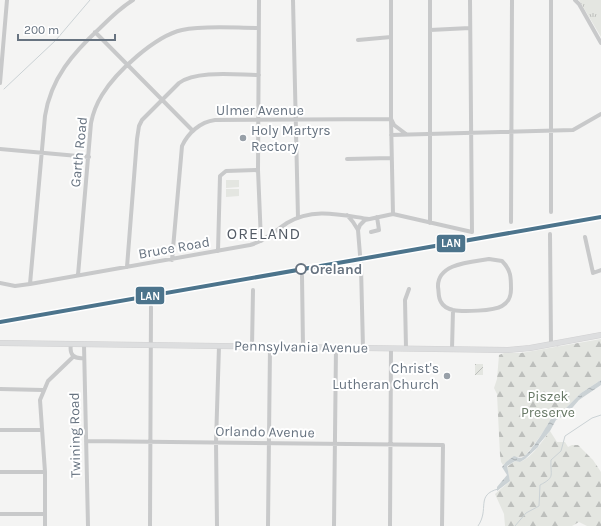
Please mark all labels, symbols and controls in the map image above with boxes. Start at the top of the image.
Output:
scale bar [18,16,115,42]
text: 200 m [24,23,59,37]
street label: Ulmer Avenue [216,102,304,119]
street label: Garth Road [67,116,91,188]
place label: Holy Martyrs Rectory [251,122,331,155]
marker: Holy Martyrs Rectory [238,133,248,143]
district label: ORELAND [227,224,301,243]
street label: Bruce Road [137,233,211,263]
line badge: LAN [436,234,466,253]
text: LAN [441,237,461,250]
place label: Oreland [310,261,362,278]
marker: Oreland [295,263,307,275]
line badge: LAN [135,286,165,305]
text: LAN [140,290,160,303]
street label: Pennsylvania Avenue [234,337,368,357]
place label: Christ's Lutheran Church [332,360,439,393]
marker: Christ's Lutheran Church [442,371,452,381]
park label: Piszek Preserve [521,388,575,421]
street label: Twining Road [66,392,84,478]
street label: Orlando Avenue [215,423,315,441]

